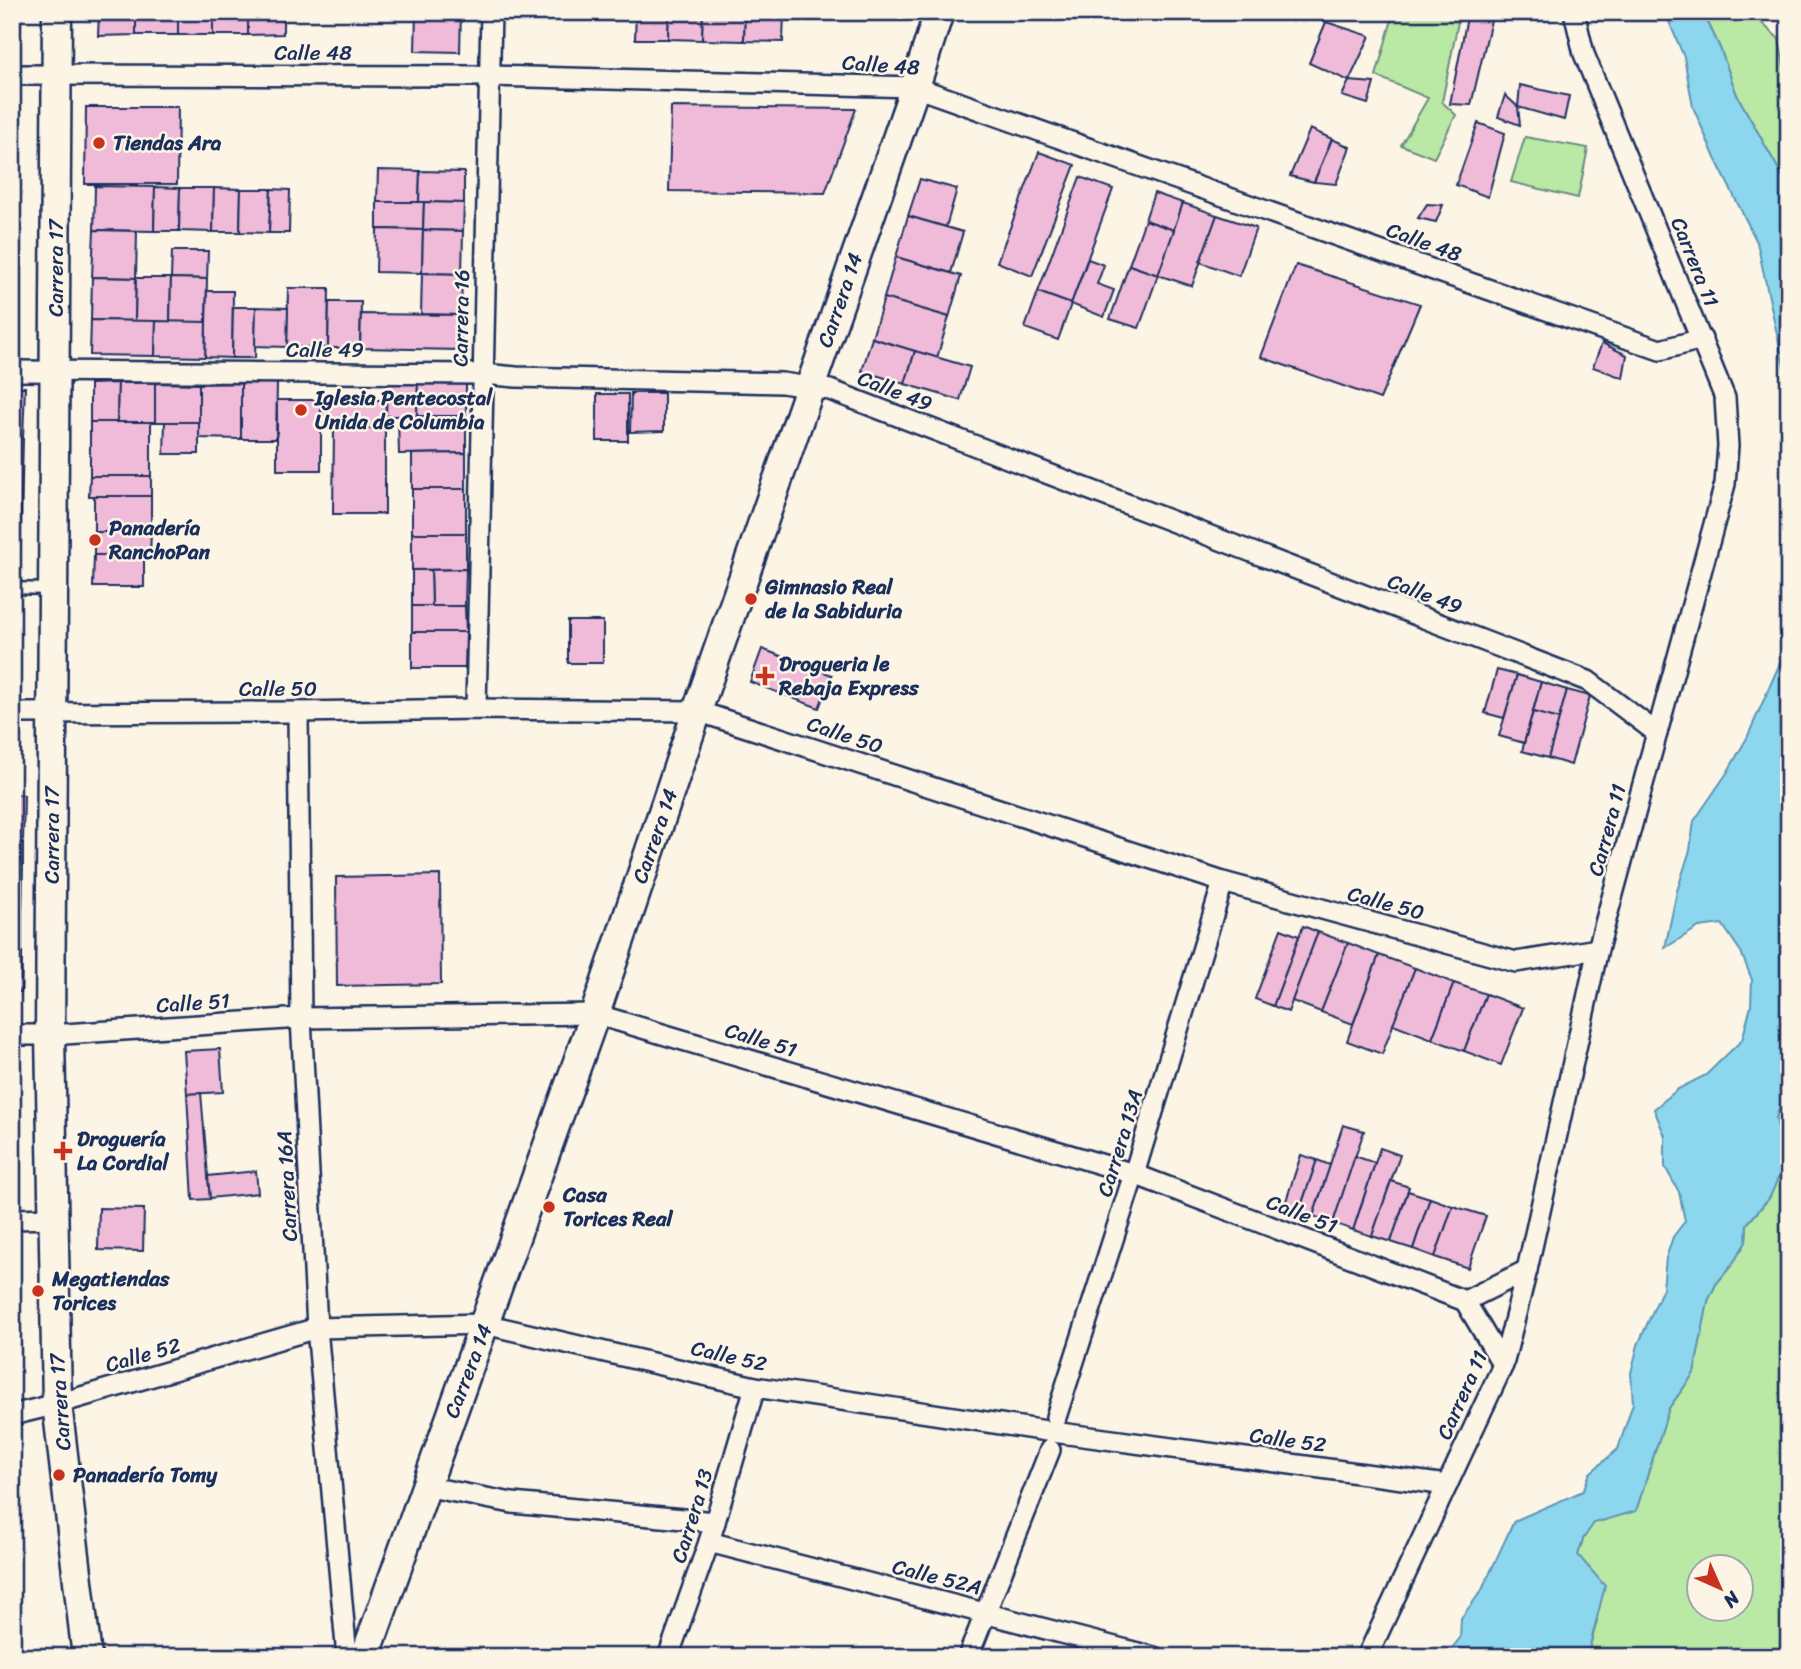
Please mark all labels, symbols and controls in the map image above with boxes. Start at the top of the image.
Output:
street label: Calle 48 [274,34,352,72]
street label: Calle 48 [841,43,921,87]
place label: Tiendas Ara [113,124,222,162]
marker: Tiendas Ara [91,135,107,151]
street label: Calle 48 [1381,211,1467,273]
street label: Carrera 11 [1660,211,1730,313]
street label: Carrera 17 [37,217,75,317]
street label: Carrera 14 [806,247,874,353]
street label: Carrera 16 [441,269,481,367]
street label: Calle 49 [286,331,364,369]
street label: Calle 49 [852,359,938,423]
place label: Iglesia Pentecostal Unida de Columbia [314,379,493,441]
marker: Iglesia Pentecostal Unida de Columbia [293,402,309,418]
place label: Panadería RanchoPan [108,509,211,571]
marker: Panadería RanchoPan [87,532,103,548]
street label: Calle 49 [1382,562,1468,626]
place label: Gimnasio Real de la Sabiduria [764,568,903,630]
marker: Gimnasio Real de la Sabiduria [743,591,759,607]
place label: Drogueria le Rebaja Express [778,645,920,707]
marker: Drogueria le Rebaja Express [757,668,773,684]
street label: Calle 50 [239,670,317,708]
street label: Calle 50 [802,705,888,765]
street label: Carrera 11 [1576,780,1638,880]
street label: Carrera 14 [621,783,689,889]
street label: Carrera 17 [33,784,71,884]
street label: Calle 50 [1343,875,1429,931]
street label: Calle 51 [155,981,231,1025]
street label: Calle 51 [720,1011,802,1069]
street label: Carrera 13A [1086,1085,1154,1201]
place label: Droguería La Cordial [77,1120,169,1182]
street label: Carrera 16A [265,1130,309,1242]
marker: Droguería La Cordial [55,1143,71,1159]
place label: Casa Torices Real [562,1176,674,1238]
street label: Calle 51 [1261,1183,1343,1245]
marker: Casa Torices Real [541,1199,557,1215]
place label: Megatiendas Torices [51,1260,170,1322]
marker: Megatiendas Torices [30,1283,46,1299]
street label: Carrera 14 [433,1318,503,1424]
street label: Calle 52 [101,1326,185,1384]
street label: Calle 52 [687,1329,771,1383]
street label: Carrera 11 [1425,1344,1499,1446]
street label: Carrera 17 [38,1350,82,1452]
street label: Calle 52 [1247,1416,1329,1464]
place label: Panadería Tomy [73,1456,218,1494]
street label: Carrera 13 [660,1464,724,1568]
marker: Panadería Tomy [51,1467,67,1483]
street label: Calle 52A [888,1548,986,1606]
north arrow [1686,1554,1756,1624]
text: N [1715,1583,1749,1617]

